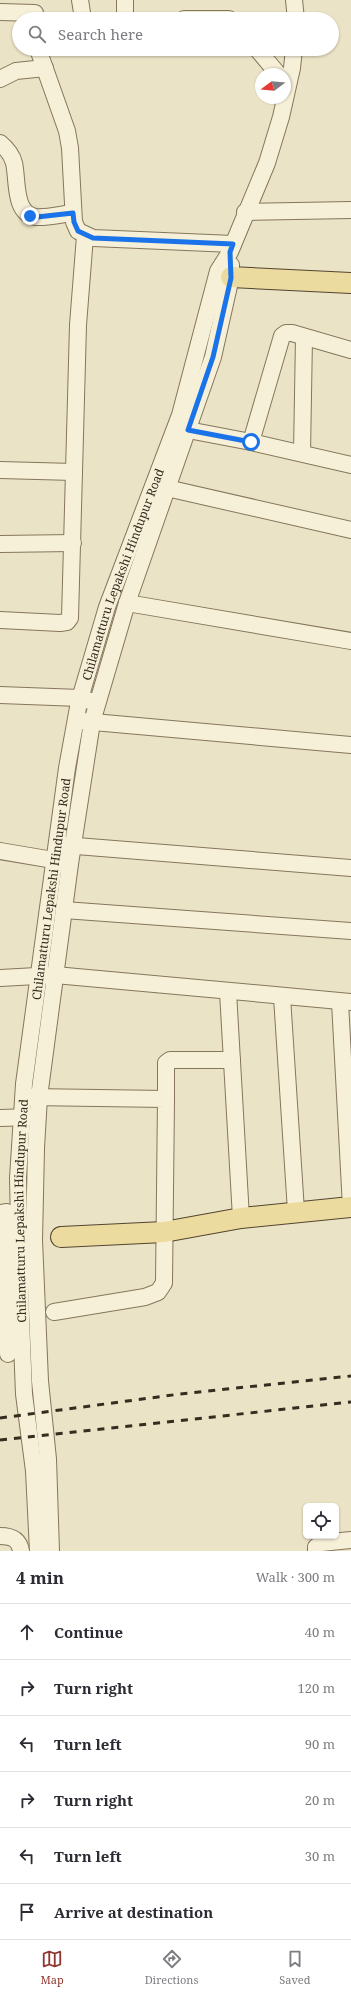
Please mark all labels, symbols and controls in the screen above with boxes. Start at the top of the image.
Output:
search box [12,12,339,56]
icon: search [26,23,48,45]
text: Search here [58,24,143,44]
north arrow [255,68,291,104]
route end [21,207,39,225]
route start [242,433,260,451]
street label: Chilamatturu Lepakshi Hindupur Road [77,465,168,682]
street label: Chilamatturu Lepakshi Hindupur Road [27,776,74,1001]
street label: Chilamatturu Lepakshi Hindupur Road [9,1098,32,1323]
map controls [303,1503,339,1539]
button: locate [303,1503,339,1539]
text: 4 min [16,1566,64,1589]
text: Walk · 300 m [256,1568,335,1586]
icon: ahead [16,1621,38,1643]
text: Continue [54,1622,123,1642]
text: 40 m [305,1623,335,1641]
icon: right [16,1677,38,1699]
text: Turn right [54,1678,133,1698]
text: 120 m [298,1679,335,1697]
icon: left [16,1733,38,1755]
text: Turn left [54,1734,122,1754]
text: 90 m [305,1735,335,1753]
icon: right [16,1789,38,1811]
text: Turn right [54,1790,133,1810]
text: 20 m [305,1791,335,1809]
icon: left [16,1845,38,1867]
text: Turn left [54,1846,122,1866]
text: 30 m [305,1847,335,1865]
icon: arrive [16,1901,38,1923]
text: Arrive at destination [54,1902,213,1922]
tab: Map [40,1948,64,1987]
tab: Directions [145,1948,198,1987]
tab: Saved [279,1948,311,1987]

